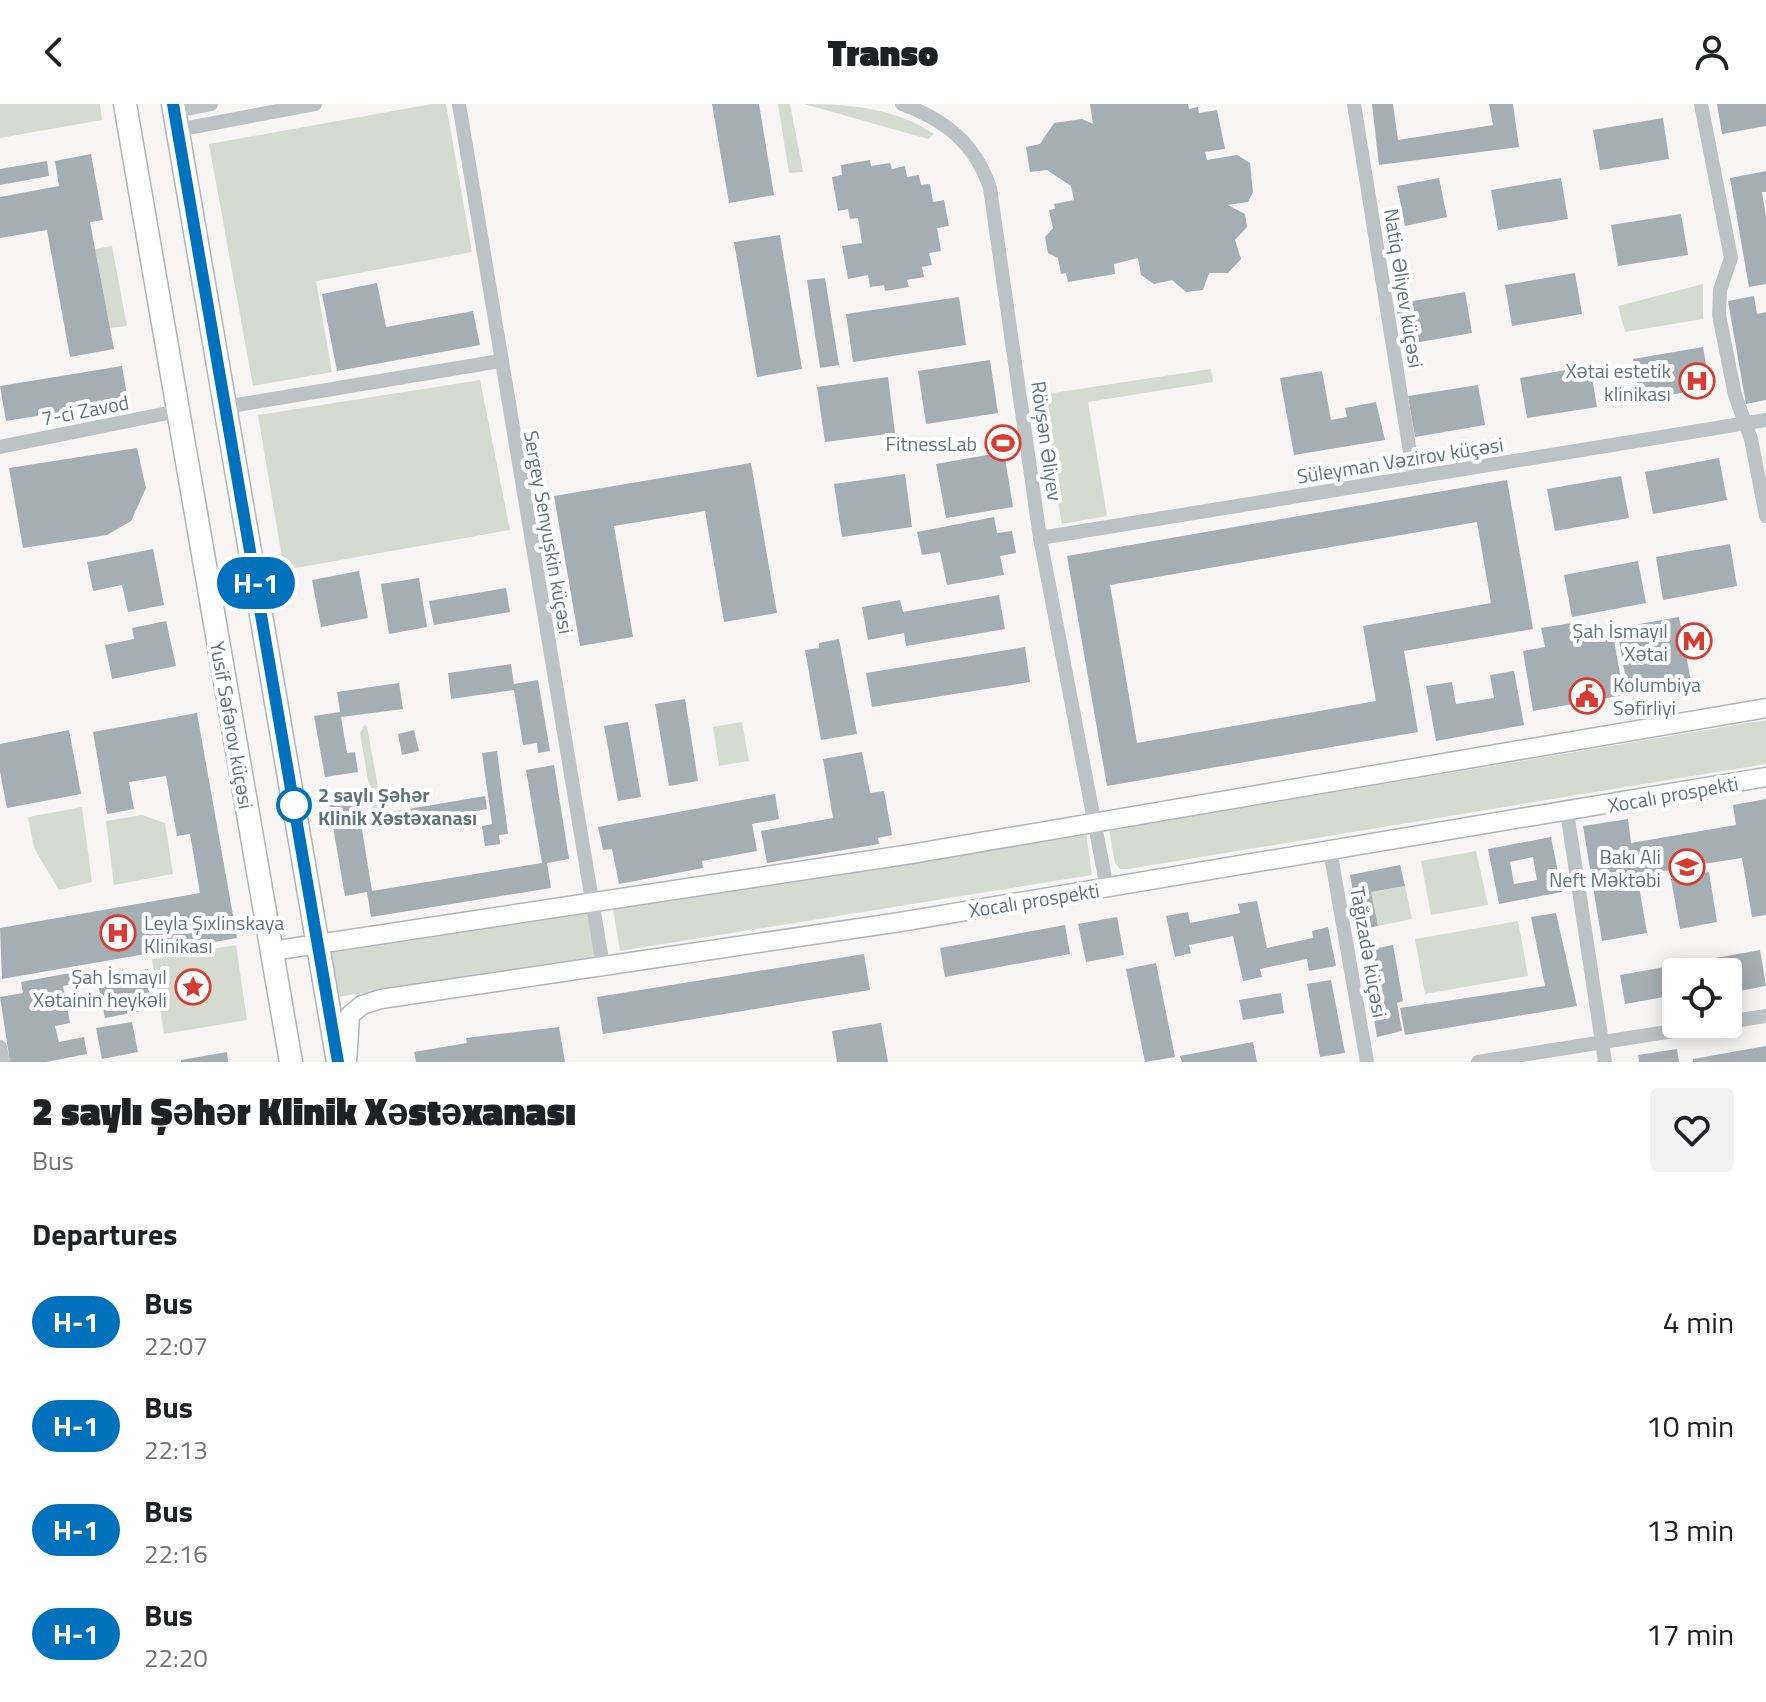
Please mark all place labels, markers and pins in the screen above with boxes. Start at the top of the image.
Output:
place label: Xətai estetik klinikası [1565,355,1671,409]
hospital icon: Xətai estetik klinikası [1678,362,1716,400]
sports icon: FitnessLab [984,424,1022,462]
place label: FitnessLab [886,428,977,459]
place label: Şah İsmayıl Xətai [1572,615,1668,669]
metro station icon: Şah İsmayıl Xətai [1675,622,1713,660]
place label: Kolumbiya Səfirliyi [1613,669,1701,723]
public building icon: Kolumbiya Səfirliyi [1568,677,1606,715]
place label: 2 saylı Şəhər Klinik Xəstəxanası [318,779,477,833]
marker: 2 saylı Şəhər Klinik Xəstəxanası [277,788,311,822]
place label: Bakı Ali Neft Məktəbi [1549,841,1661,895]
school or university icon: Bakı Ali Neft Məktəbi [1668,848,1706,886]
place label: Leyla Şıxlinskaya Klinikası [144,907,284,961]
hospital icon: Leyla Şıxlinskaya Klinikası [99,914,137,952]
place label: Şah İsmayıl Xətainin heykəli [33,961,167,1015]
place icon: Şah İsmayıl Xətainin heykəli [174,968,212,1006]

